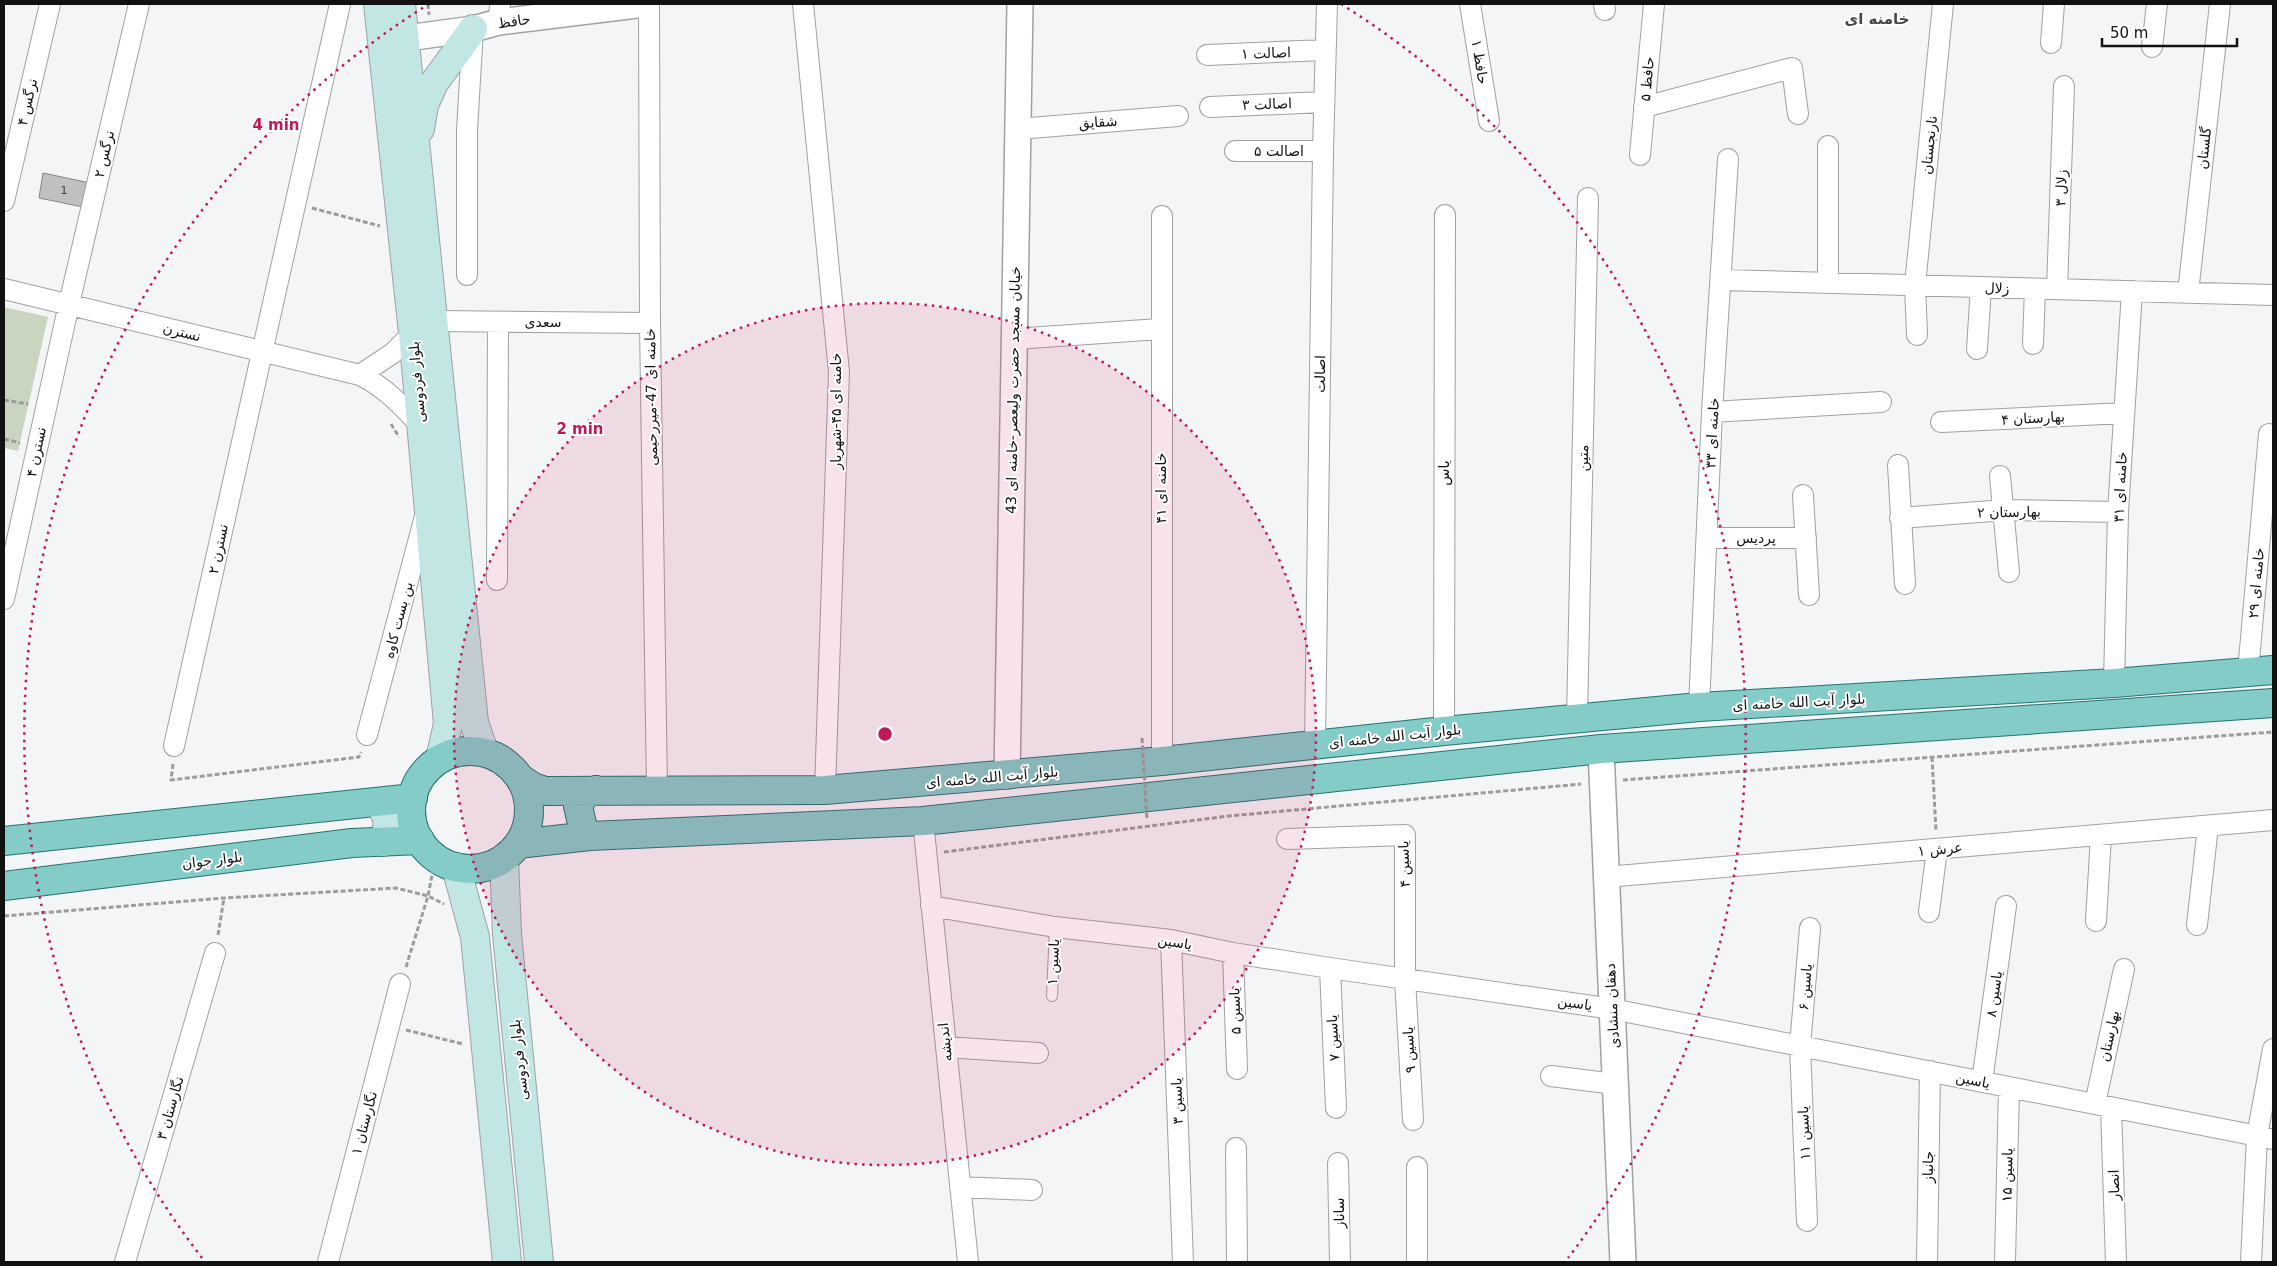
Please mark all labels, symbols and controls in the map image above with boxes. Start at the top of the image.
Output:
district label: خامنه ای [1844,10,1910,28]
street label: حافظ [496,11,532,31]
scale bar [2102,15,2237,47]
text: 50 m [2110,24,2148,42]
street label: حافظ ۱ [1469,39,1491,85]
street label: اصالت ۱ [1241,44,1291,62]
street label: حافظ ۵ [1637,56,1657,102]
street label: نرگس ۴ [14,77,41,127]
street label: اصالت ۳ [1242,95,1292,113]
street label: شقایق [1078,113,1118,132]
street label: نارنجستان [1918,115,1941,175]
text: 4 min [252,116,300,134]
street label: گلستان [2194,126,2214,170]
street label: نرگس ۲ [91,129,118,179]
street label: اصالت ۵ [1254,143,1304,159]
street label: ۳ زلال [2052,169,2071,207]
house number: 1 [61,184,68,197]
street label: خیابان مسجد حضرت ولیعصر-خامنه ای 43 [1003,266,1024,514]
street label: زلال [1984,280,2010,297]
street label: سعدی [525,314,561,330]
street label: نسترن [161,320,203,345]
street label: خامنه ای 47-میررحیمی [642,328,661,466]
street label: بلوار فردوسی [405,341,430,423]
street label: خامنه ای ۴۵-شهریار [828,353,845,470]
street label: اصالت [1312,355,1328,393]
street label: خامنه ای ۳۳ [1702,397,1722,469]
street label: بهارستان ۴ [2001,408,2065,429]
text: 2 min [556,420,604,438]
street label: نسترن ۴ [23,426,50,479]
street label: متین [1575,445,1592,471]
street label: خامنه ای ۳۱ [2110,451,2130,523]
street label: خامنه ای ۴۱ [1153,453,1169,523]
street label: یاس [1436,460,1453,486]
street label: بهارستان ۲ [1977,503,2041,522]
street label: نسترن ۲ [205,523,232,576]
street label: پردیس [1736,530,1776,547]
street label: خامنه ای ۲۹ [2245,547,2267,619]
street label: بن بست کاوه [380,580,417,660]
street label: بلوار آیت الله خامنه ای [1732,691,1866,714]
street label: بلوار آیت الله خامنه ای [1328,721,1462,752]
centre of rings [876,725,894,743]
street label: بلوار آیت الله خامنه ای [925,763,1059,792]
street label: عرش ۱ [1917,839,1963,860]
street label: یاسین ۴ [1395,840,1414,888]
street label: بلوار جوان [181,848,243,873]
street label: یاسین [1156,931,1194,954]
street label: یاسین ۱ [1044,938,1063,986]
street label: دهقان منشادی [1602,963,1622,1049]
street label: یاسین ۶ [1795,963,1816,1011]
street label: یاسین ۸ [1983,970,2006,1018]
street label: یاسین ۵ [1226,987,1245,1035]
street label: یاسین [1557,993,1593,1014]
street label: بهارستان [2096,1009,2123,1063]
street label: یاسین ۷ [1324,1014,1343,1062]
street label: بلوار فردوسی [507,1018,532,1101]
street label: اندیشه [935,1022,955,1062]
street label: یاسین ۹ [1400,1026,1419,1074]
street label: یاسین [1954,1069,1992,1092]
street label: نگارستان ۳ [153,1074,188,1142]
street label: یاسین ۳ [1168,1077,1187,1125]
street label: نگارستان ۱ [348,1089,381,1157]
street label: یاسین ۱۱ [1795,1105,1814,1160]
street label: یاسین ۱۵ [1999,1148,2016,1202]
street label: جانباز [1920,1151,1937,1184]
street label: انصار [2105,1169,2124,1202]
street label: ساناز [1331,1197,1348,1230]

